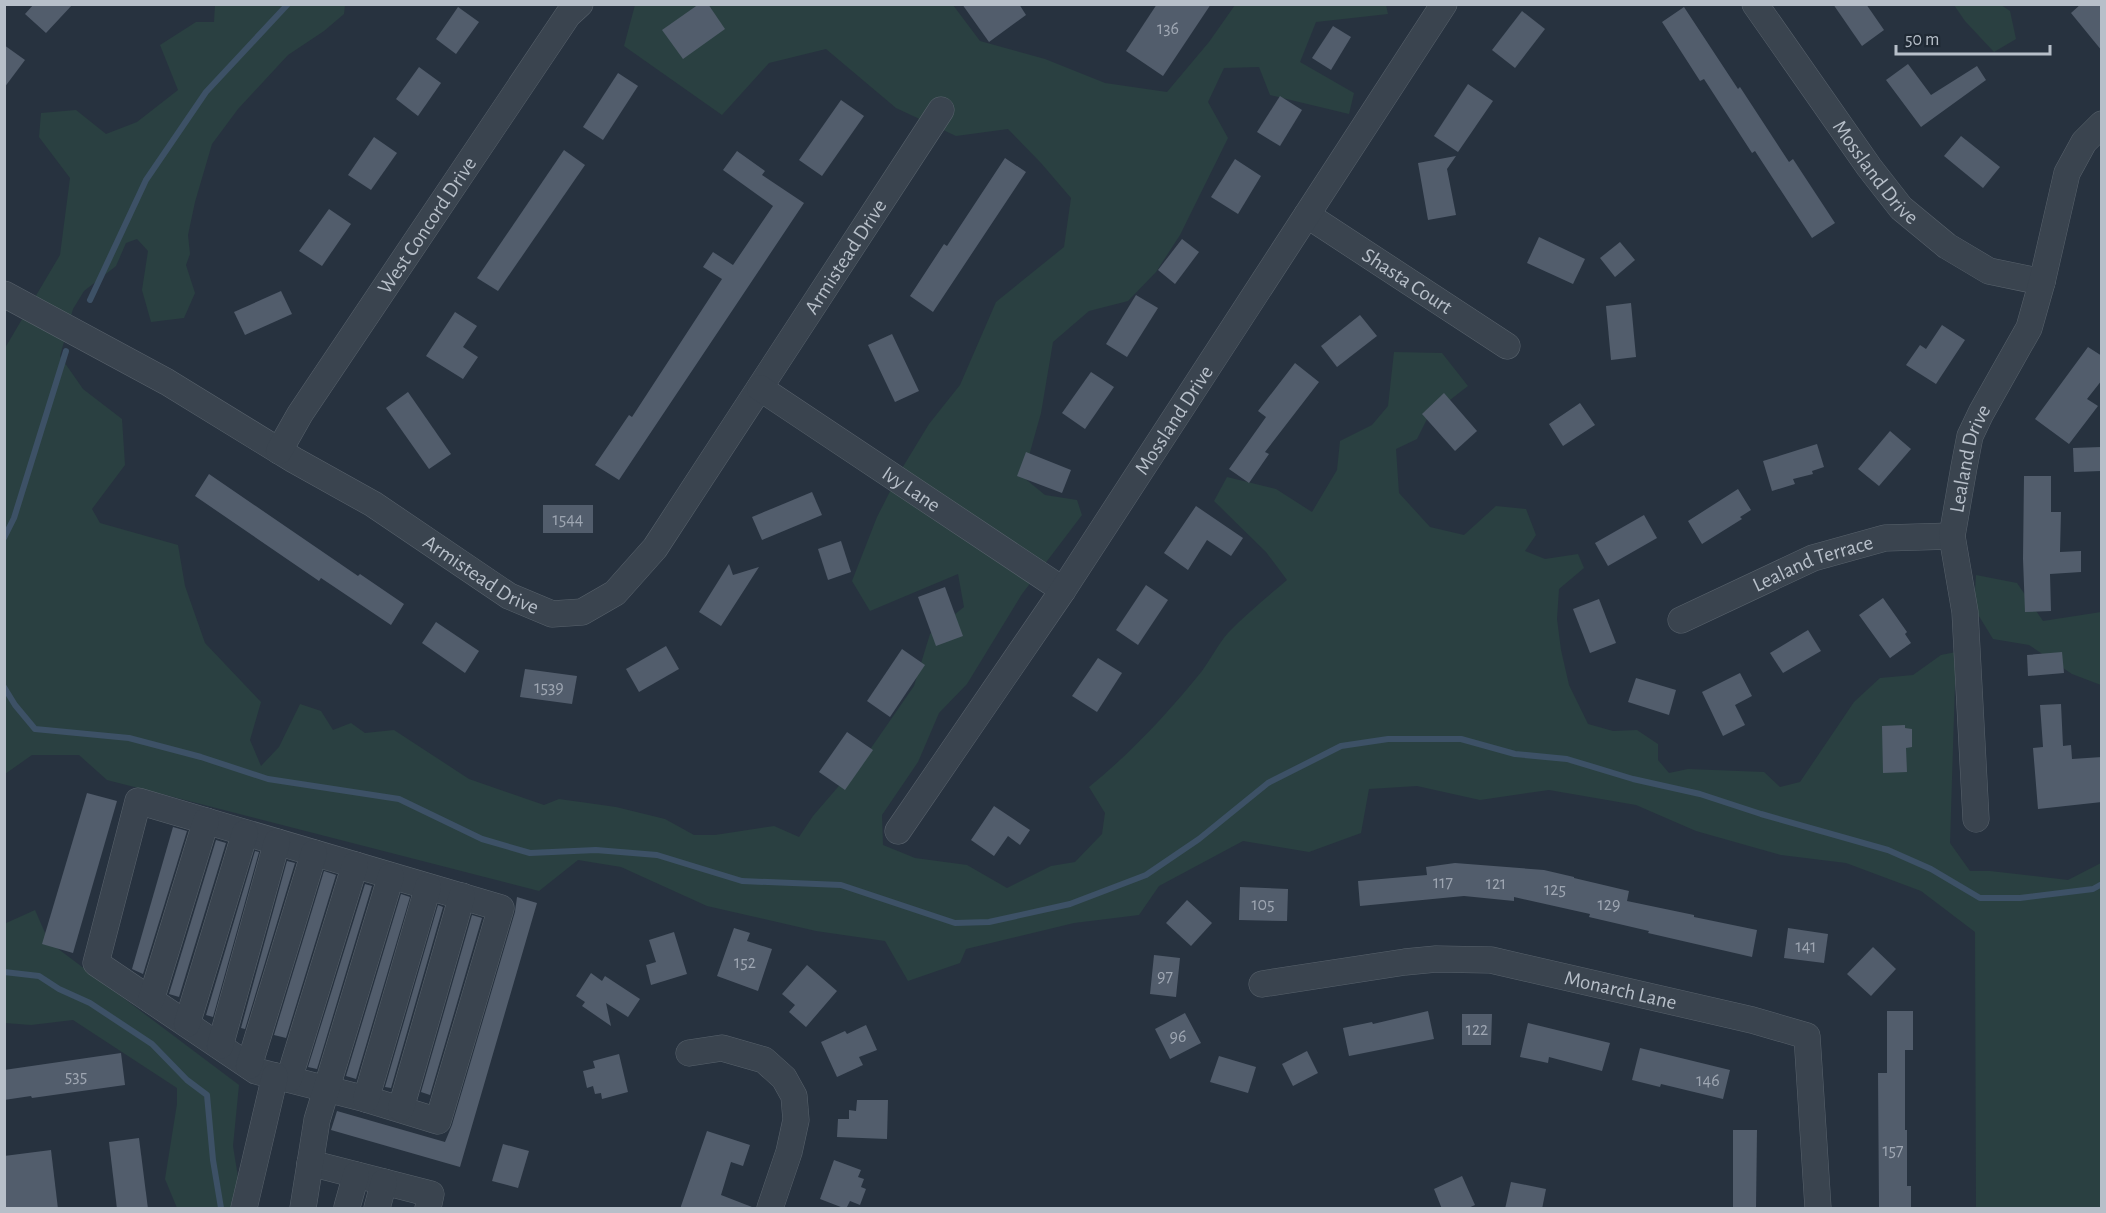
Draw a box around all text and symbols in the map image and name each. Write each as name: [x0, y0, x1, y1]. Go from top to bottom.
scale bar: [1896, 18, 2050, 56]
house number: 136: [1157, 20, 1179, 38]
text: 50 m: [1905, 31, 1939, 49]
street label: Mossland Drive: [1829, 116, 1922, 229]
street label: West Concord Drive: [374, 153, 481, 298]
street label: Armistead Drive: [801, 196, 891, 318]
street label: Shasta Court: [1358, 244, 1456, 318]
street label: Mossland Drive: [1131, 362, 1217, 479]
street label: Lealand Drive: [1946, 401, 1995, 514]
street label: Ivy Lane: [878, 463, 944, 516]
house number: 1544: [552, 511, 584, 529]
street label: Armistead Drive: [419, 531, 542, 618]
street label: Lealand Terrace: [1750, 532, 1875, 596]
house number: 1539: [534, 679, 564, 697]
house number: 117: [1433, 874, 1453, 892]
house number: 121: [1486, 875, 1506, 893]
house number: 125: [1544, 881, 1566, 899]
house number: 105: [1251, 896, 1275, 914]
house number: 129: [1598, 896, 1620, 914]
house number: 141: [1795, 938, 1817, 956]
house number: 152: [734, 954, 756, 972]
street label: Monarch Lane: [1562, 967, 1679, 1013]
house number: 97: [1157, 968, 1173, 986]
house number: 122: [1466, 1021, 1488, 1039]
house number: 96: [1170, 1028, 1186, 1046]
house number: 535: [65, 1068, 87, 1086]
house number: 146: [1696, 1072, 1720, 1090]
house number: 157: [1882, 1142, 1904, 1160]

